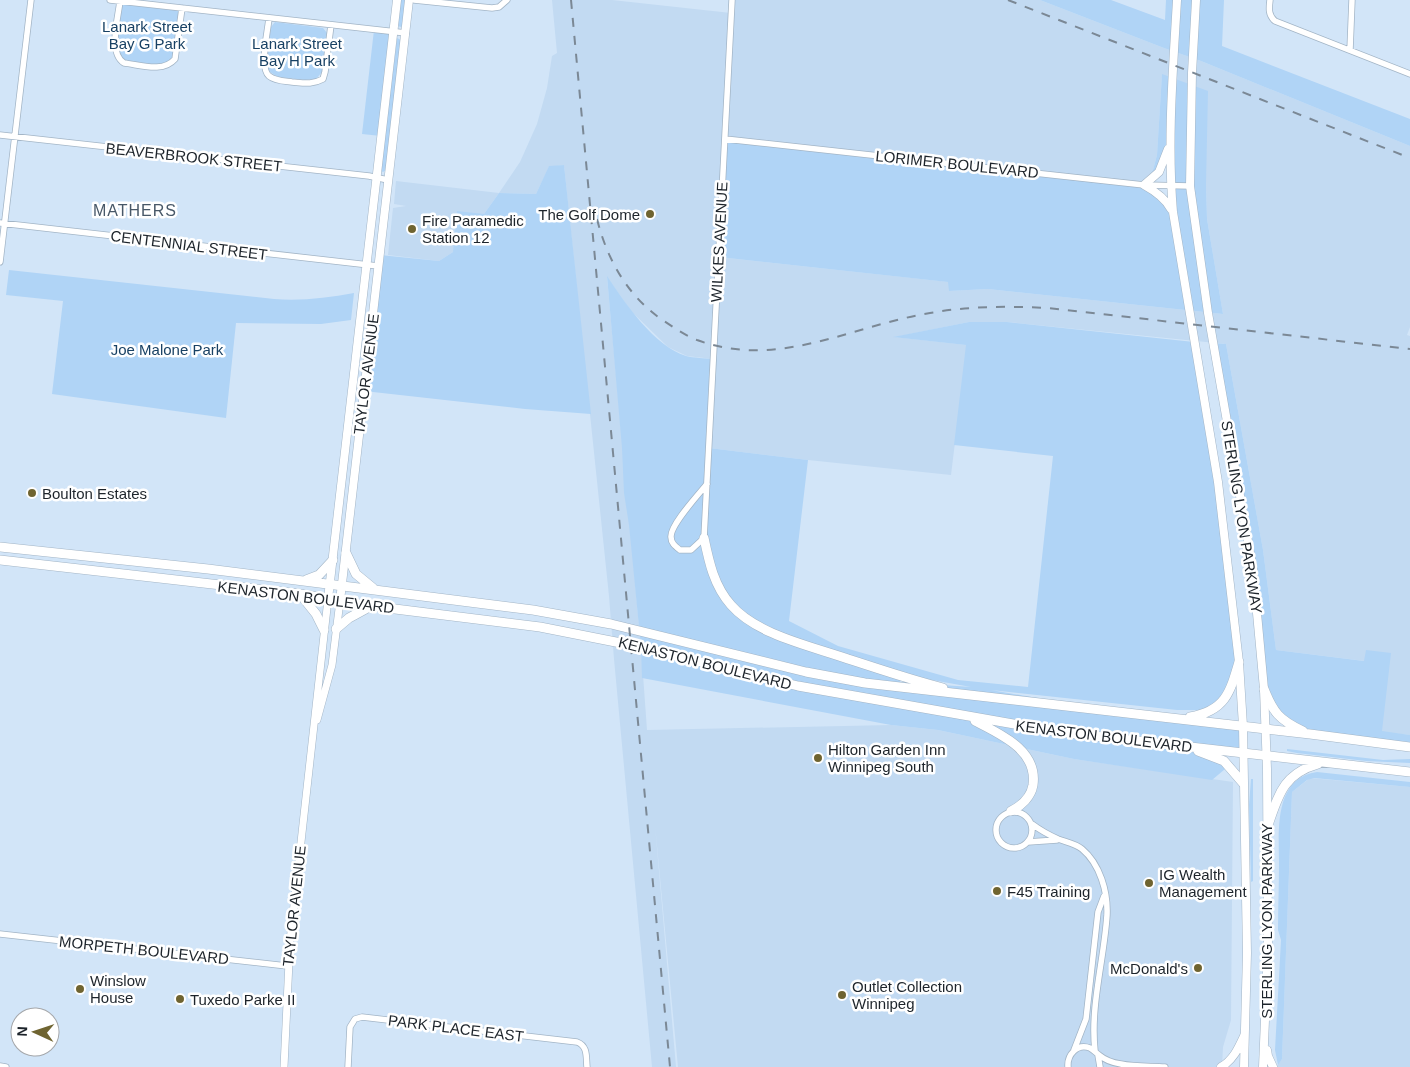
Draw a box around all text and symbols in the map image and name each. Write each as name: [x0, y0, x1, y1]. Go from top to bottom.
park label: Lanark Street Bay G Park: [102, 18, 193, 52]
park label: Lanark Street Bay H Park: [252, 35, 343, 69]
street label: BEAVERBROOK STREET: [105, 139, 283, 175]
street label: LORIMER BOULEVARD: [875, 147, 1040, 181]
street label: WILKES AVENUE: [707, 181, 731, 303]
district label: MATHERS: [93, 202, 177, 219]
place label: The Golf Dome: [538, 206, 640, 223]
marker: The Golf Dome: [644, 208, 656, 220]
place label: Fire Paramedic Station 12: [422, 212, 524, 246]
marker: Fire Paramedic Station 12: [406, 223, 418, 235]
street label: CENTENNIAL STREET: [110, 227, 268, 263]
street label: TAYLOR AVENUE: [350, 313, 382, 435]
park label: Joe Malone Park: [111, 341, 224, 358]
street label: STERLING LYON PARKWAY: [1218, 419, 1266, 615]
place label: Boulton Estates: [42, 485, 147, 502]
marker: Boulton Estates: [26, 487, 38, 499]
street label: KENASTON BOULEVARD: [217, 578, 395, 616]
street label: KENASTON BOULEVARD: [617, 633, 793, 693]
street label: KENASTON BOULEVARD: [1015, 717, 1193, 755]
place label: Hilton Garden Inn Winnipeg South: [828, 741, 946, 775]
marker: Hilton Garden Inn Winnipeg South: [812, 752, 824, 764]
street label: STERLING LYON PARKWAY: [1258, 823, 1275, 1019]
street label: TAYLOR AVENUE: [279, 845, 309, 967]
place label: IG Wealth Management: [1159, 866, 1247, 900]
marker: IG Wealth Management: [1143, 877, 1155, 889]
place label: F45 Training: [1007, 883, 1090, 900]
marker: F45 Training: [991, 885, 1003, 897]
street label: MORPETH BOULEVARD: [58, 933, 230, 967]
place label: McDonald's: [1110, 960, 1188, 977]
marker: McDonald's: [1192, 962, 1204, 974]
place label: Winslow House: [90, 972, 146, 1006]
place label: Outlet Collection Winnipeg: [852, 978, 962, 1012]
marker: Winslow House: [74, 983, 86, 995]
marker: Outlet Collection Winnipeg: [836, 989, 848, 1001]
place label: Tuxedo Parke II: [190, 991, 295, 1008]
marker: Tuxedo Parke II: [174, 993, 186, 1005]
north arrow: [10, 1007, 60, 1057]
street label: PARK PLACE EAST: [387, 1011, 525, 1045]
text: N: [14, 1026, 30, 1037]

